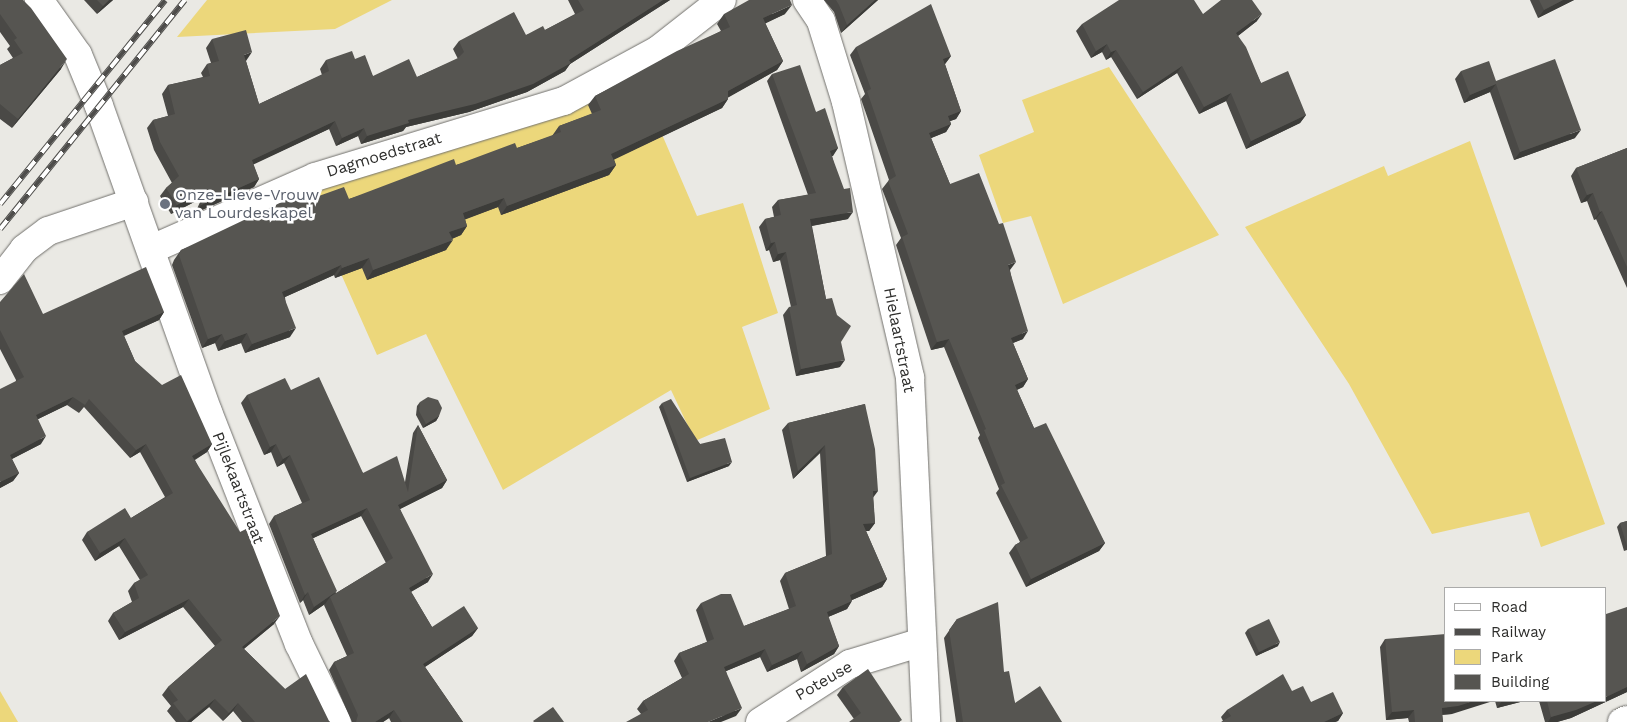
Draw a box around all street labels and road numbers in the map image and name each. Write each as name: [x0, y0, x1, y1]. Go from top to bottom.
street label: Dagmoedstraat: [324, 128, 444, 182]
street label: Hielaartstraat: [879, 286, 919, 394]
street label: Pijlekaartstraat: [208, 429, 268, 547]
street label: Poteuse: [792, 657, 856, 705]

